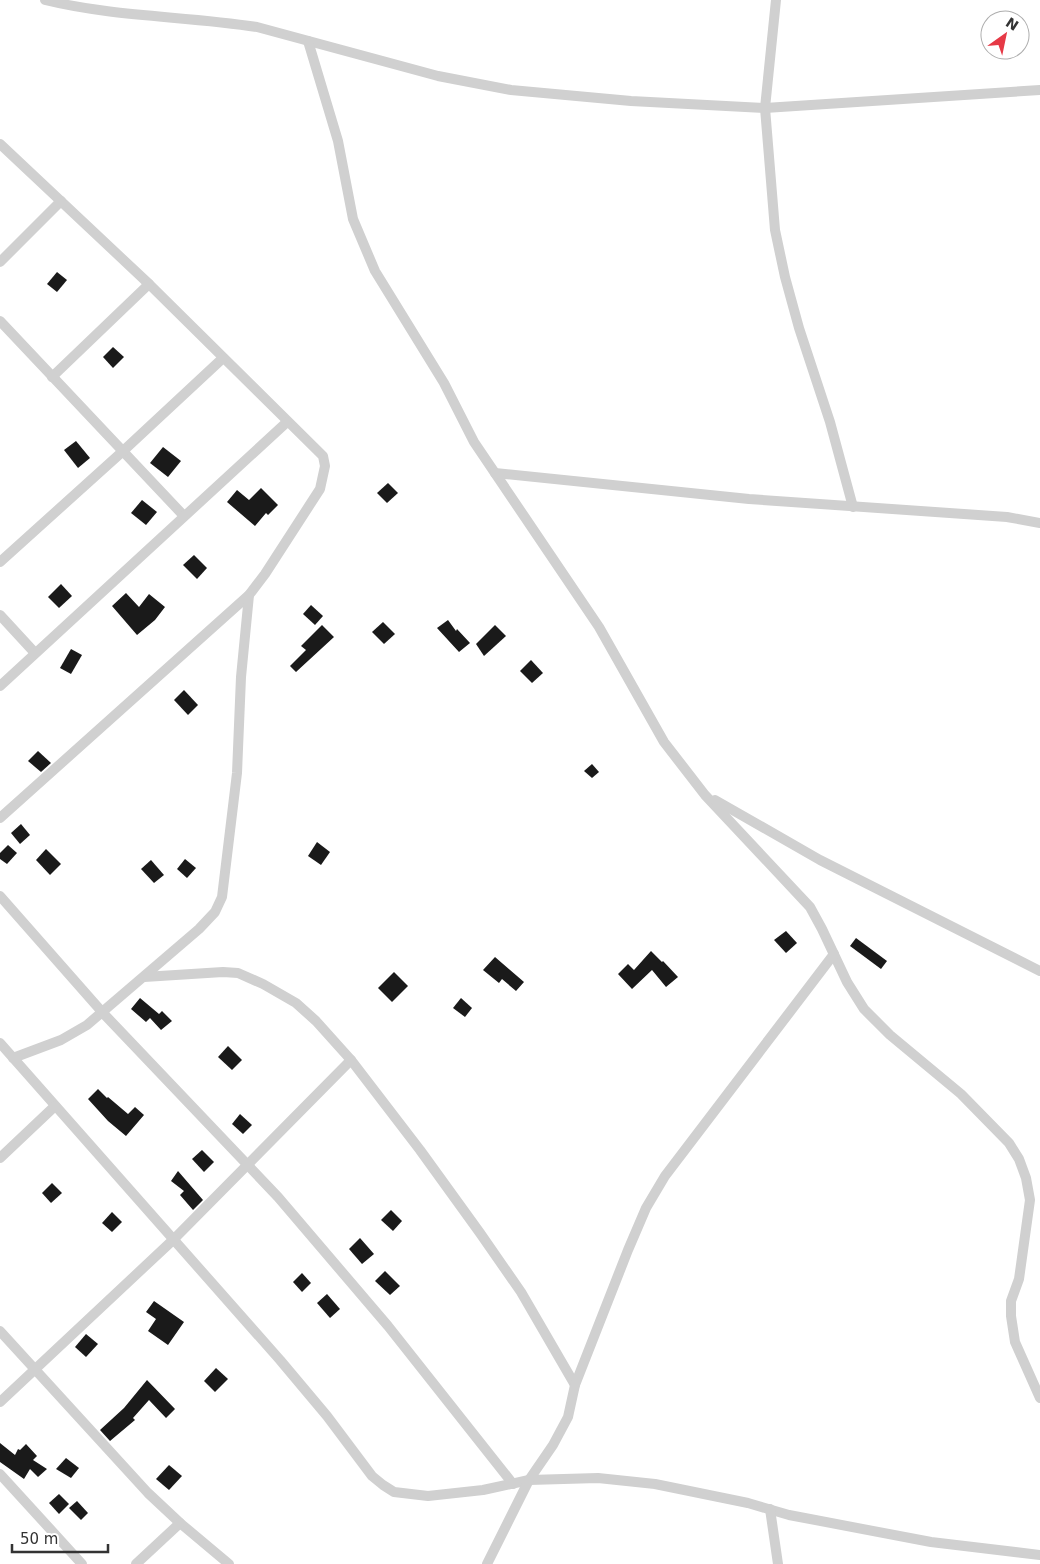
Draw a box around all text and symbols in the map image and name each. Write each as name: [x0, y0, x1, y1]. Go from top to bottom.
north arrow: [980, 10, 1030, 60]
text: N: [1003, 14, 1021, 34]
scale bar: [12, 1522, 109, 1554]
text: 50 m: [20, 1530, 58, 1548]

